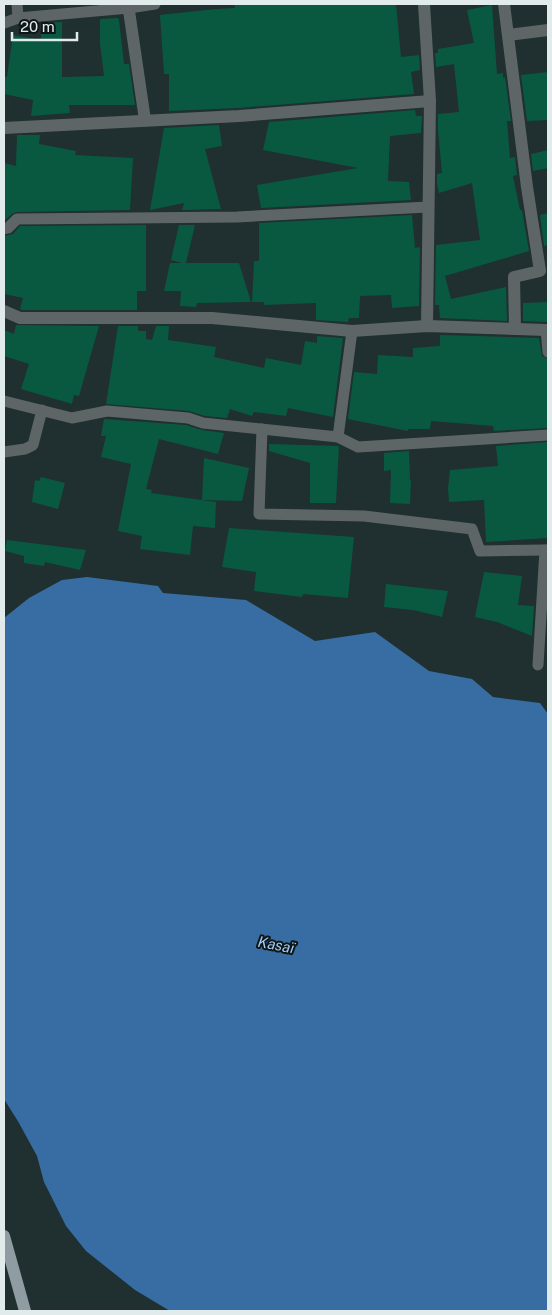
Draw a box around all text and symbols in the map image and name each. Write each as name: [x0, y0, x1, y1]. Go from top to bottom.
scale bar: [12, 10, 78, 42]
text: 20 m: [20, 18, 55, 35]
water label: Kasaï: [256, 933, 297, 957]

